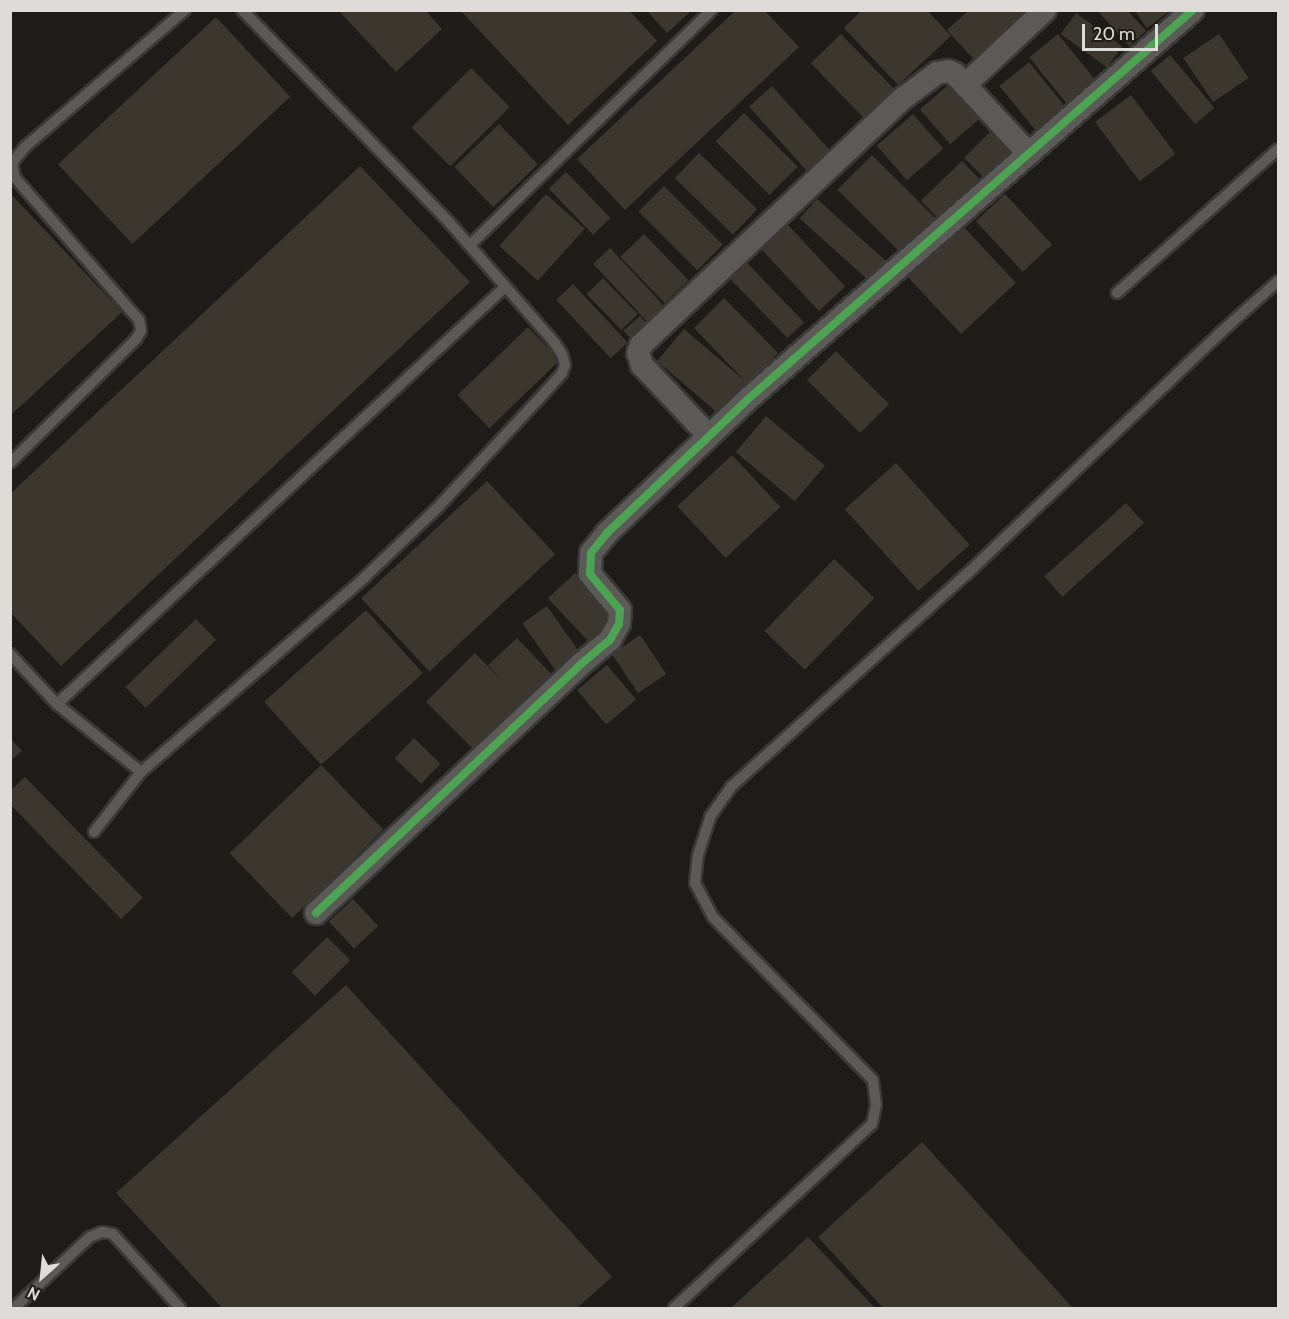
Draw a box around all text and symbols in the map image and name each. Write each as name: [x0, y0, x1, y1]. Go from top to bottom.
scale bar: [1085, 12, 1162, 50]
text: 20 m: [1093, 23, 1135, 45]
north arrow: [12, 1247, 72, 1307]
text: N: [24, 1282, 43, 1305]

